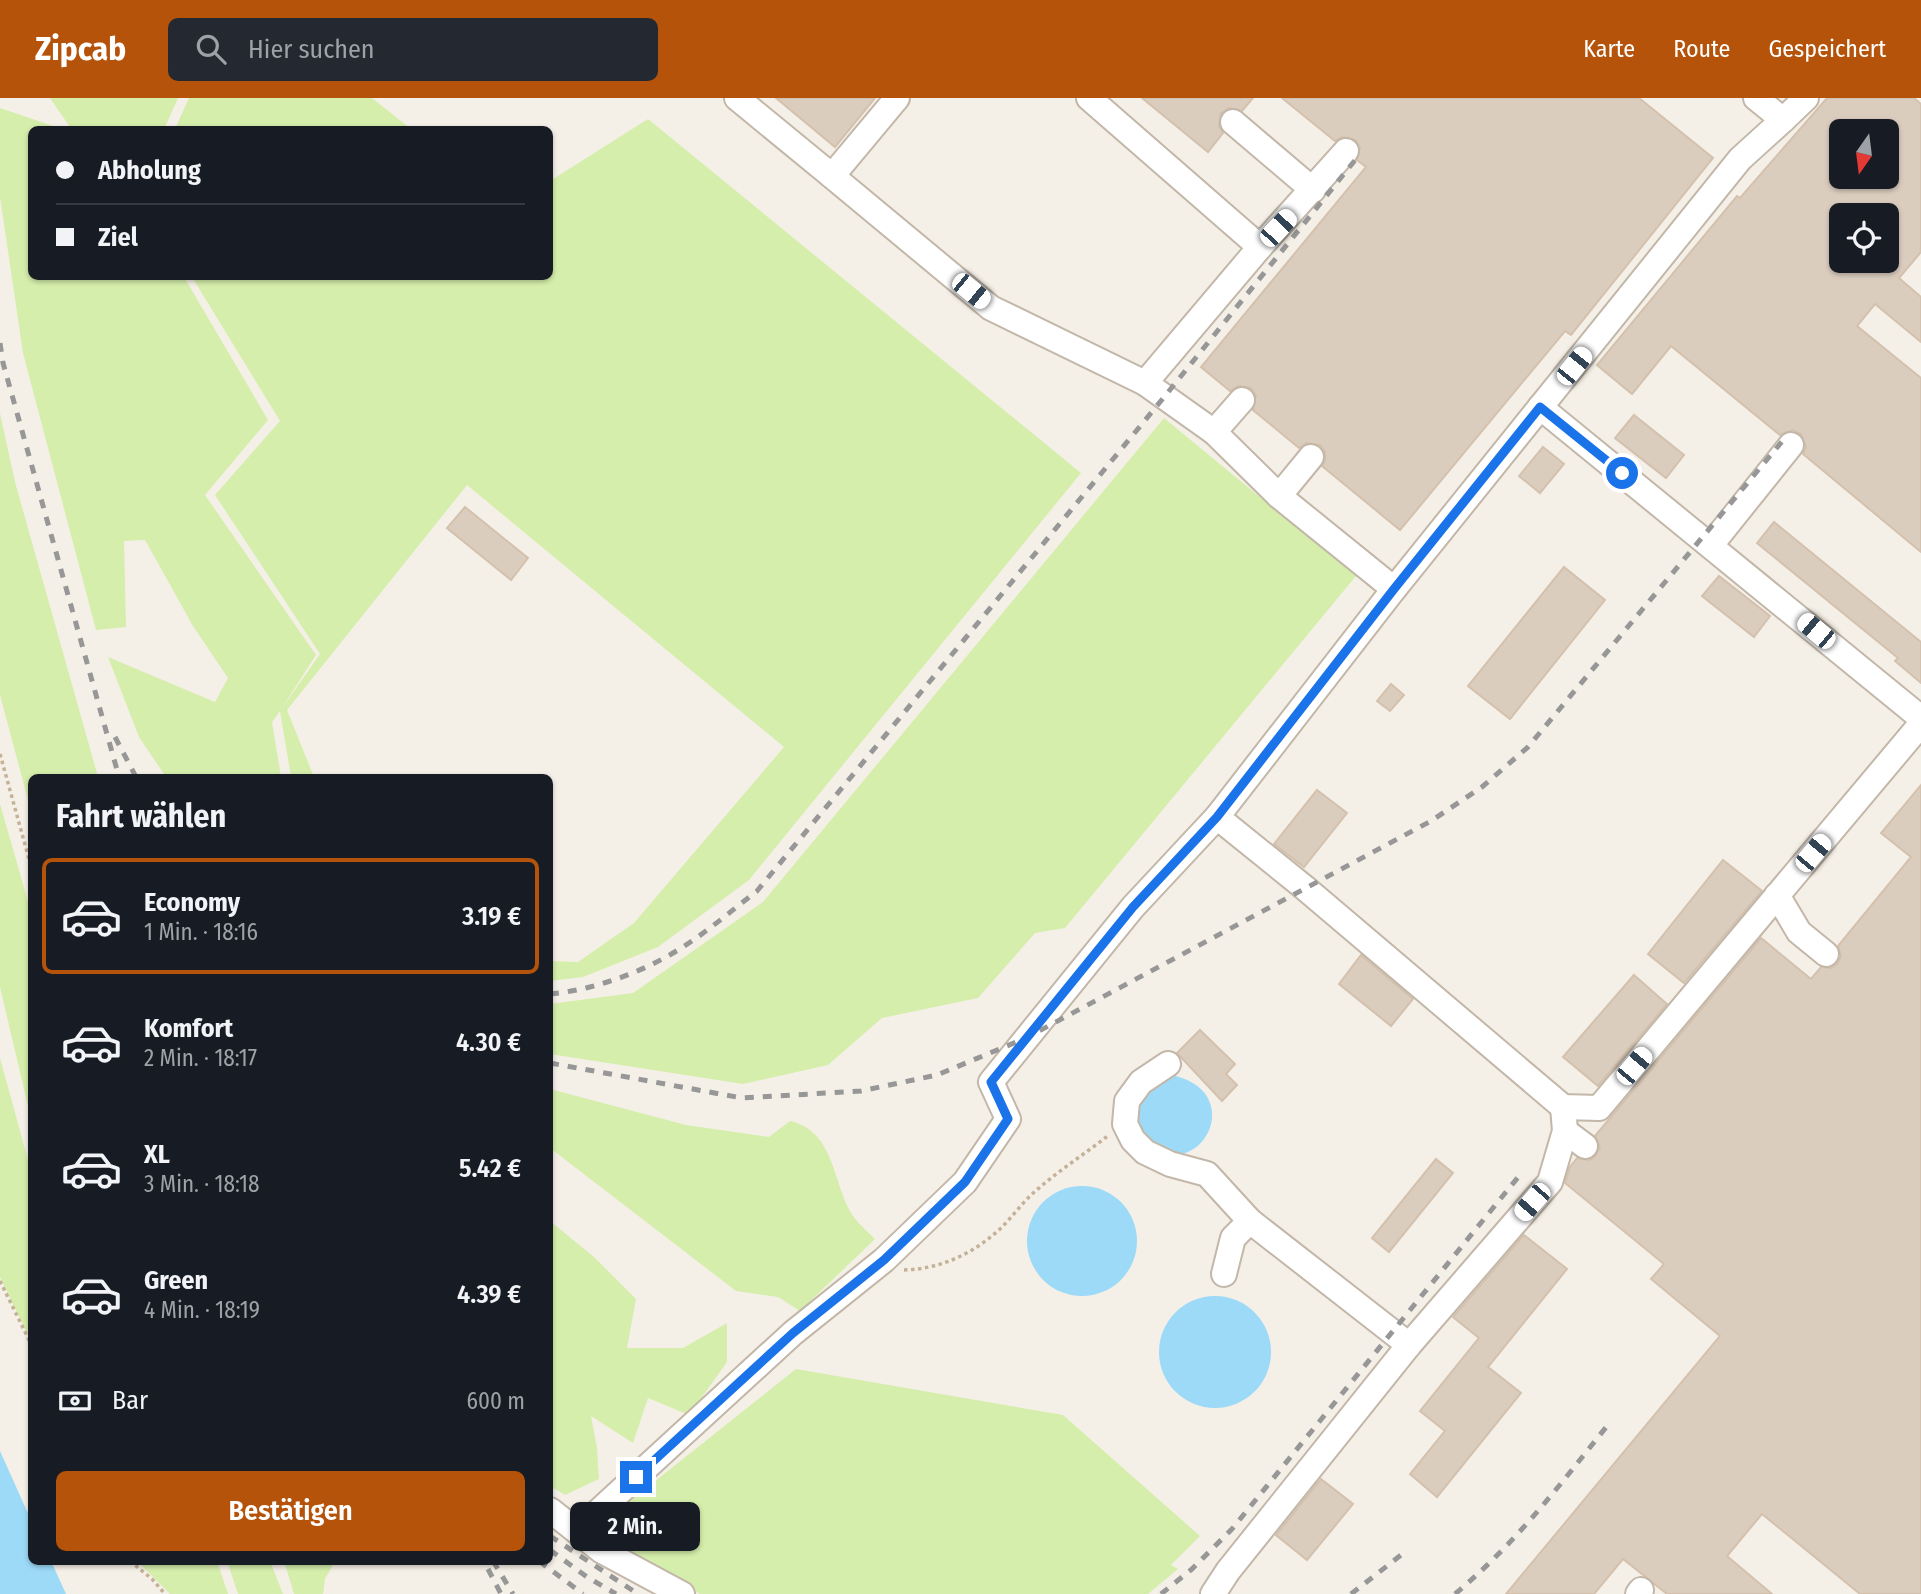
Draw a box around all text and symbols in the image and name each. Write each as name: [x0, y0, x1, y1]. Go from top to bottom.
search box: [168, 18, 658, 81]
text: Zipcab: [35, 29, 126, 69]
icon: search: [192, 30, 230, 68]
text: Hier suchen: [248, 34, 375, 65]
text: Karte: [1583, 35, 1635, 63]
text: Route: [1673, 35, 1730, 63]
text: Gespeichert: [1768, 35, 1886, 63]
north arrow: [1829, 119, 1899, 189]
map controls: [1829, 119, 1899, 273]
text: Abholung: [98, 155, 201, 186]
button: locate: [1829, 203, 1899, 273]
car: [1256, 205, 1301, 251]
text: Ziel: [98, 222, 138, 253]
car: [949, 270, 994, 312]
car: [1553, 343, 1596, 389]
route start: [1606, 457, 1638, 489]
car: [1794, 609, 1839, 653]
text: Fahrt wählen: [56, 797, 226, 835]
car: [1792, 830, 1835, 876]
icon: car: [60, 885, 123, 948]
text: Economy: [144, 887, 240, 918]
text: 3.19 €: [462, 901, 521, 932]
text: 1 Min. · 18:16: [144, 918, 258, 946]
icon: car: [60, 1011, 123, 1074]
text: Komfort: [144, 1013, 233, 1044]
text: 4.30 €: [456, 1027, 521, 1058]
car: [1613, 1043, 1656, 1089]
text: 2 Min. · 18:17: [144, 1044, 257, 1072]
icon: car: [60, 1137, 123, 1200]
text: XL: [144, 1139, 170, 1170]
text: 5.42 €: [459, 1153, 521, 1184]
text: 3 Min. · 18:18: [144, 1170, 259, 1198]
car: [1511, 1179, 1554, 1225]
icon: car: [60, 1263, 123, 1326]
text: Green: [144, 1265, 208, 1296]
text: 4.39 €: [457, 1279, 521, 1310]
text: 4 Min. · 18:19: [144, 1296, 260, 1324]
icon: cash: [56, 1382, 94, 1420]
text: Bar: [112, 1385, 148, 1416]
text: 600 m: [467, 1387, 525, 1415]
route end: [620, 1461, 652, 1493]
button: Bestätigen: [56, 1471, 525, 1551]
callout: 2 Min.: [571, 1502, 701, 1550]
text: 2 Min.: [607, 1512, 663, 1540]

